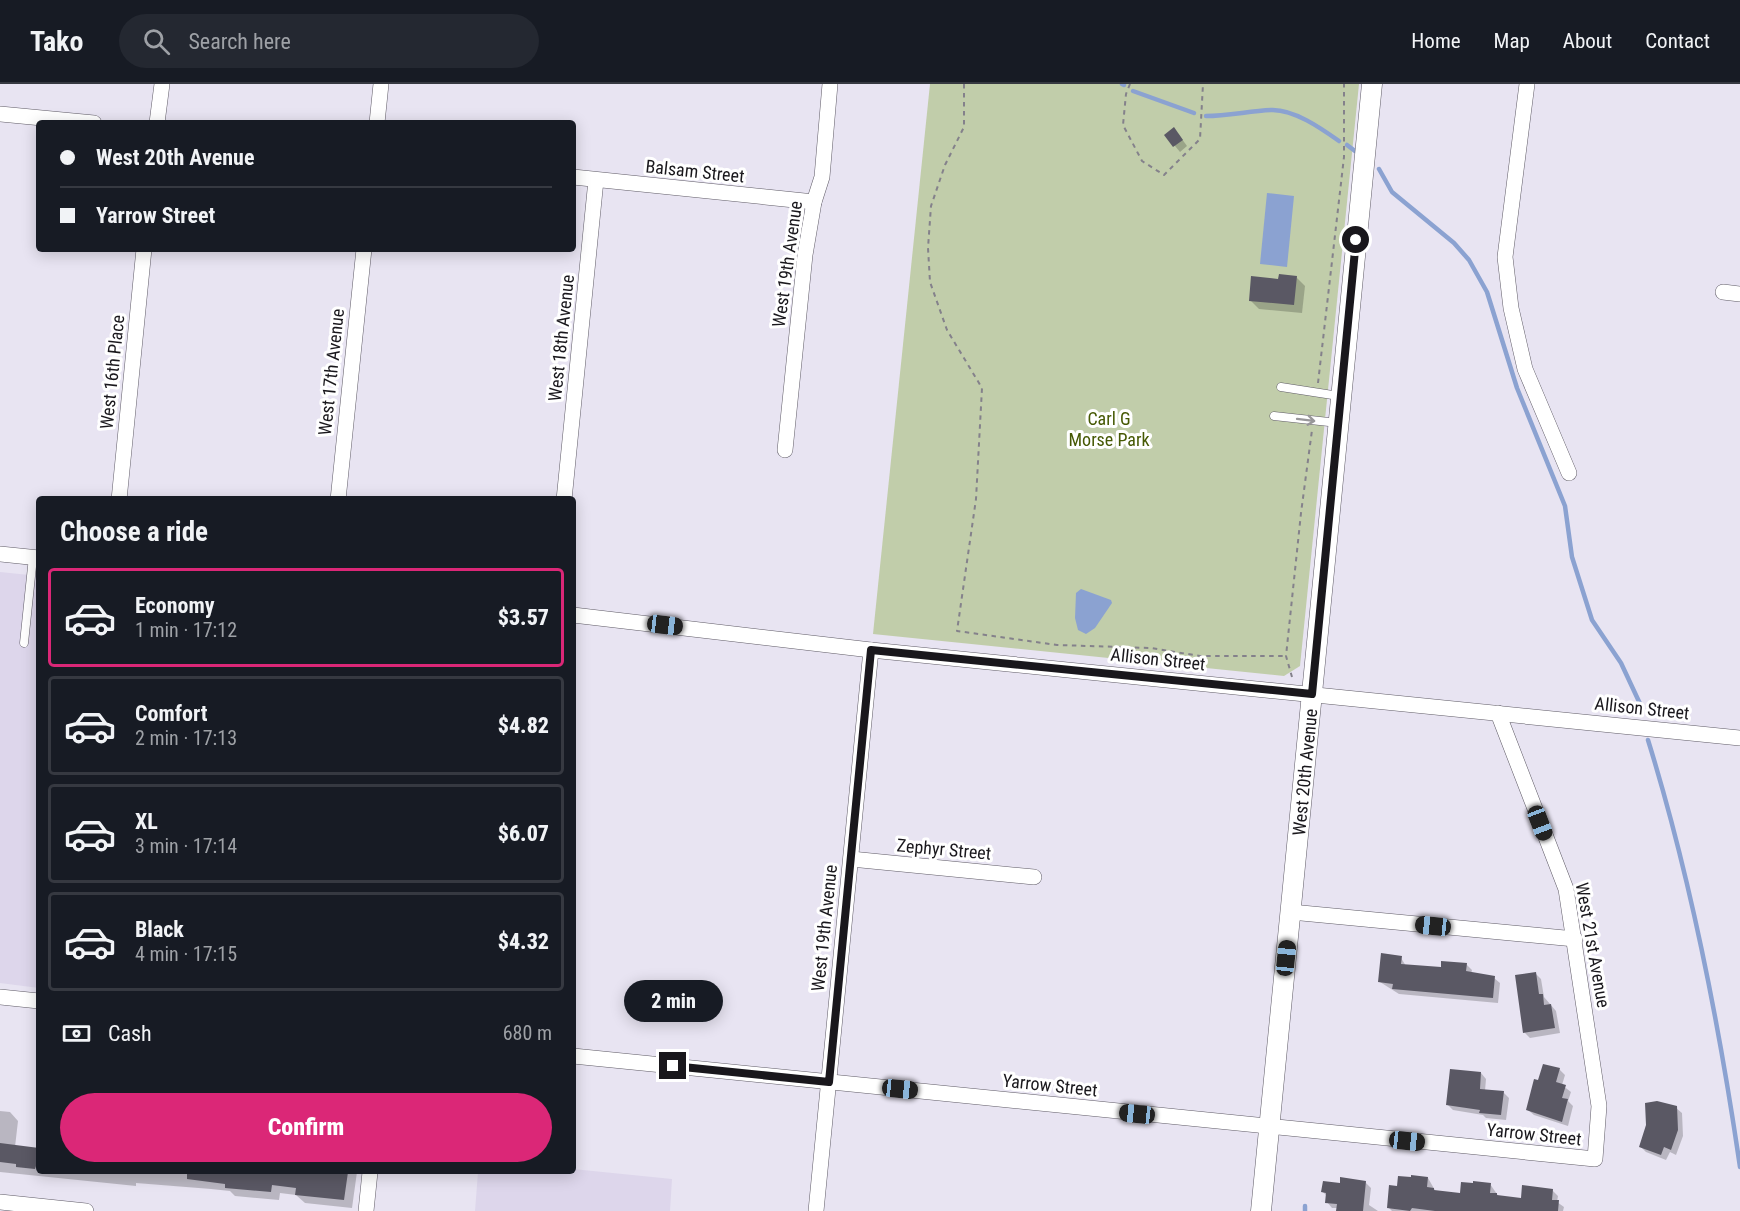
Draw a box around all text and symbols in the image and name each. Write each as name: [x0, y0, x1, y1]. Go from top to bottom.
search box: [119, 14, 539, 68]
text: Tako: [30, 25, 83, 58]
icon: search: [140, 25, 173, 58]
text: Search here: [188, 29, 291, 54]
text: Home: [1411, 29, 1461, 53]
text: Map: [1494, 29, 1530, 53]
text: About: [1563, 29, 1612, 53]
text: Contact: [1645, 29, 1710, 53]
text: West 20th Avenue: [96, 145, 254, 170]
street label: Balsam Street: [645, 155, 745, 187]
street label: West 19th Avenue: [768, 200, 806, 328]
text: Yarrow Street: [96, 203, 215, 228]
route start: [1342, 226, 1369, 253]
street label: West 18th Avenue: [544, 274, 578, 402]
street label: West 17th Avenue: [314, 308, 348, 436]
street label: West 16th Place: [96, 314, 128, 430]
park label: Carl G Morse Park: [1069, 408, 1150, 450]
one-way arrow: [1296, 414, 1315, 425]
text: Choose a ride: [60, 516, 208, 548]
icon: car: [63, 591, 117, 645]
text: Economy: [135, 593, 215, 618]
text: $3.57: [498, 605, 549, 630]
car: [646, 614, 684, 636]
text: 1 min · 17:12: [135, 618, 237, 642]
street label: Allison Street: [1110, 644, 1206, 674]
street label: Allison Street: [1594, 693, 1690, 723]
icon: car: [63, 699, 117, 753]
text: Comfort: [135, 701, 208, 726]
street label: West 20th Avenue: [1288, 708, 1321, 837]
text: $4.82: [498, 713, 549, 738]
text: 2 min · 17:13: [135, 726, 237, 750]
car: [1525, 803, 1555, 843]
icon: car: [63, 807, 117, 861]
text: XL: [135, 809, 158, 834]
text: $6.07: [498, 821, 549, 846]
text: 3 min · 17:14: [135, 834, 237, 858]
street label: Zephyr Street: [896, 834, 992, 864]
street label: West 19th Avenue: [807, 864, 841, 992]
street label: West 21st Avenue: [1572, 881, 1614, 1009]
icon: car: [63, 915, 117, 969]
car: [1414, 915, 1452, 937]
text: Black: [135, 917, 184, 942]
text: $4.32: [498, 929, 549, 954]
car: [1275, 939, 1297, 977]
text: 4 min · 17:15: [135, 942, 237, 966]
callout: 2 min: [624, 979, 722, 1021]
text: 2 min: [651, 989, 696, 1013]
icon: cash: [60, 1017, 93, 1050]
text: Cash: [108, 1021, 152, 1046]
text: 680 m: [503, 1021, 552, 1045]
route end: [659, 1052, 686, 1079]
street label: Yarrow Street: [1002, 1070, 1098, 1100]
car: [881, 1078, 919, 1100]
button: Confirm: [60, 1093, 552, 1162]
car: [1118, 1103, 1156, 1125]
street label: Yarrow Street: [1486, 1119, 1582, 1149]
car: [1388, 1130, 1426, 1152]

